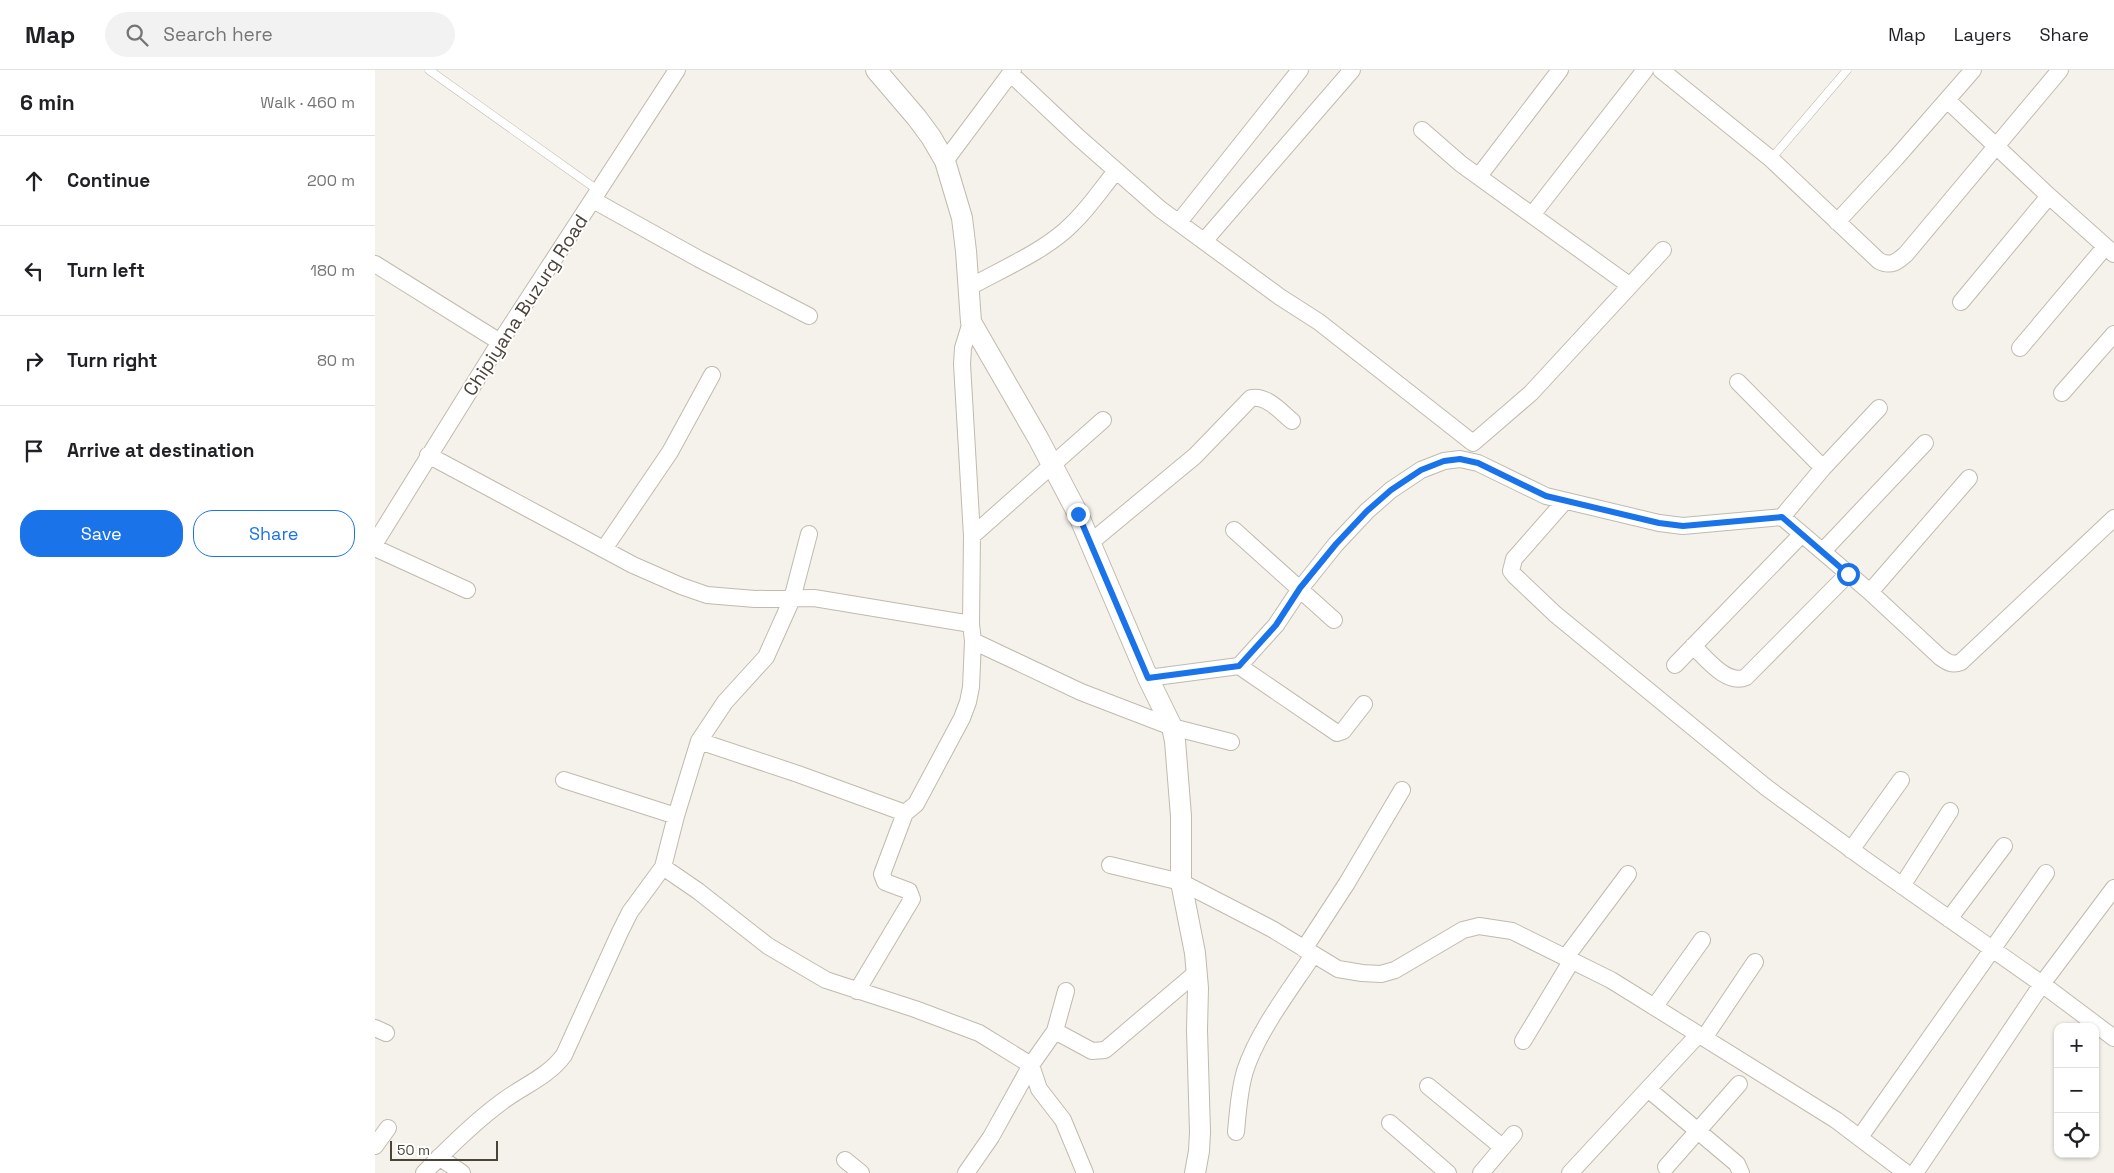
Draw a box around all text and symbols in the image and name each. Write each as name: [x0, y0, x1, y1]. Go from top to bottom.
search box: [105, 12, 455, 57]
text: Map: [25, 19, 75, 50]
icon: search: [123, 21, 151, 49]
text: Search here: [163, 22, 273, 47]
text: Map: [1888, 23, 1926, 46]
text: Layers: [1954, 23, 2011, 46]
text: Share: [2039, 23, 2089, 46]
text: 6 min: [20, 89, 75, 116]
text: Walk · 460 m: [260, 92, 355, 113]
icon: ahead: [20, 167, 48, 195]
text: Continue: [67, 168, 150, 193]
text: 200 m: [307, 170, 355, 191]
street label: Chipiyana Buzurg Road: [457, 210, 594, 401]
icon: left: [20, 257, 48, 285]
text: Turn left: [67, 258, 145, 283]
text: 180 m: [310, 260, 355, 281]
icon: right: [20, 347, 48, 375]
text: Turn right: [67, 348, 157, 373]
text: 80 m: [317, 350, 355, 371]
icon: arrive: [20, 437, 48, 465]
text: Arrive at destination: [67, 438, 255, 463]
route end: [1067, 503, 1090, 526]
button: Save: [20, 510, 183, 557]
button: Share: [193, 510, 355, 557]
route start: [1837, 563, 1860, 586]
map controls: [2054, 1023, 2099, 1158]
button: +: [2054, 1023, 2099, 1068]
button: −: [2054, 1068, 2099, 1113]
button: locate: [2054, 1113, 2099, 1158]
scale bar: [390, 1138, 497, 1161]
text: 50 m: [397, 1141, 430, 1159]

